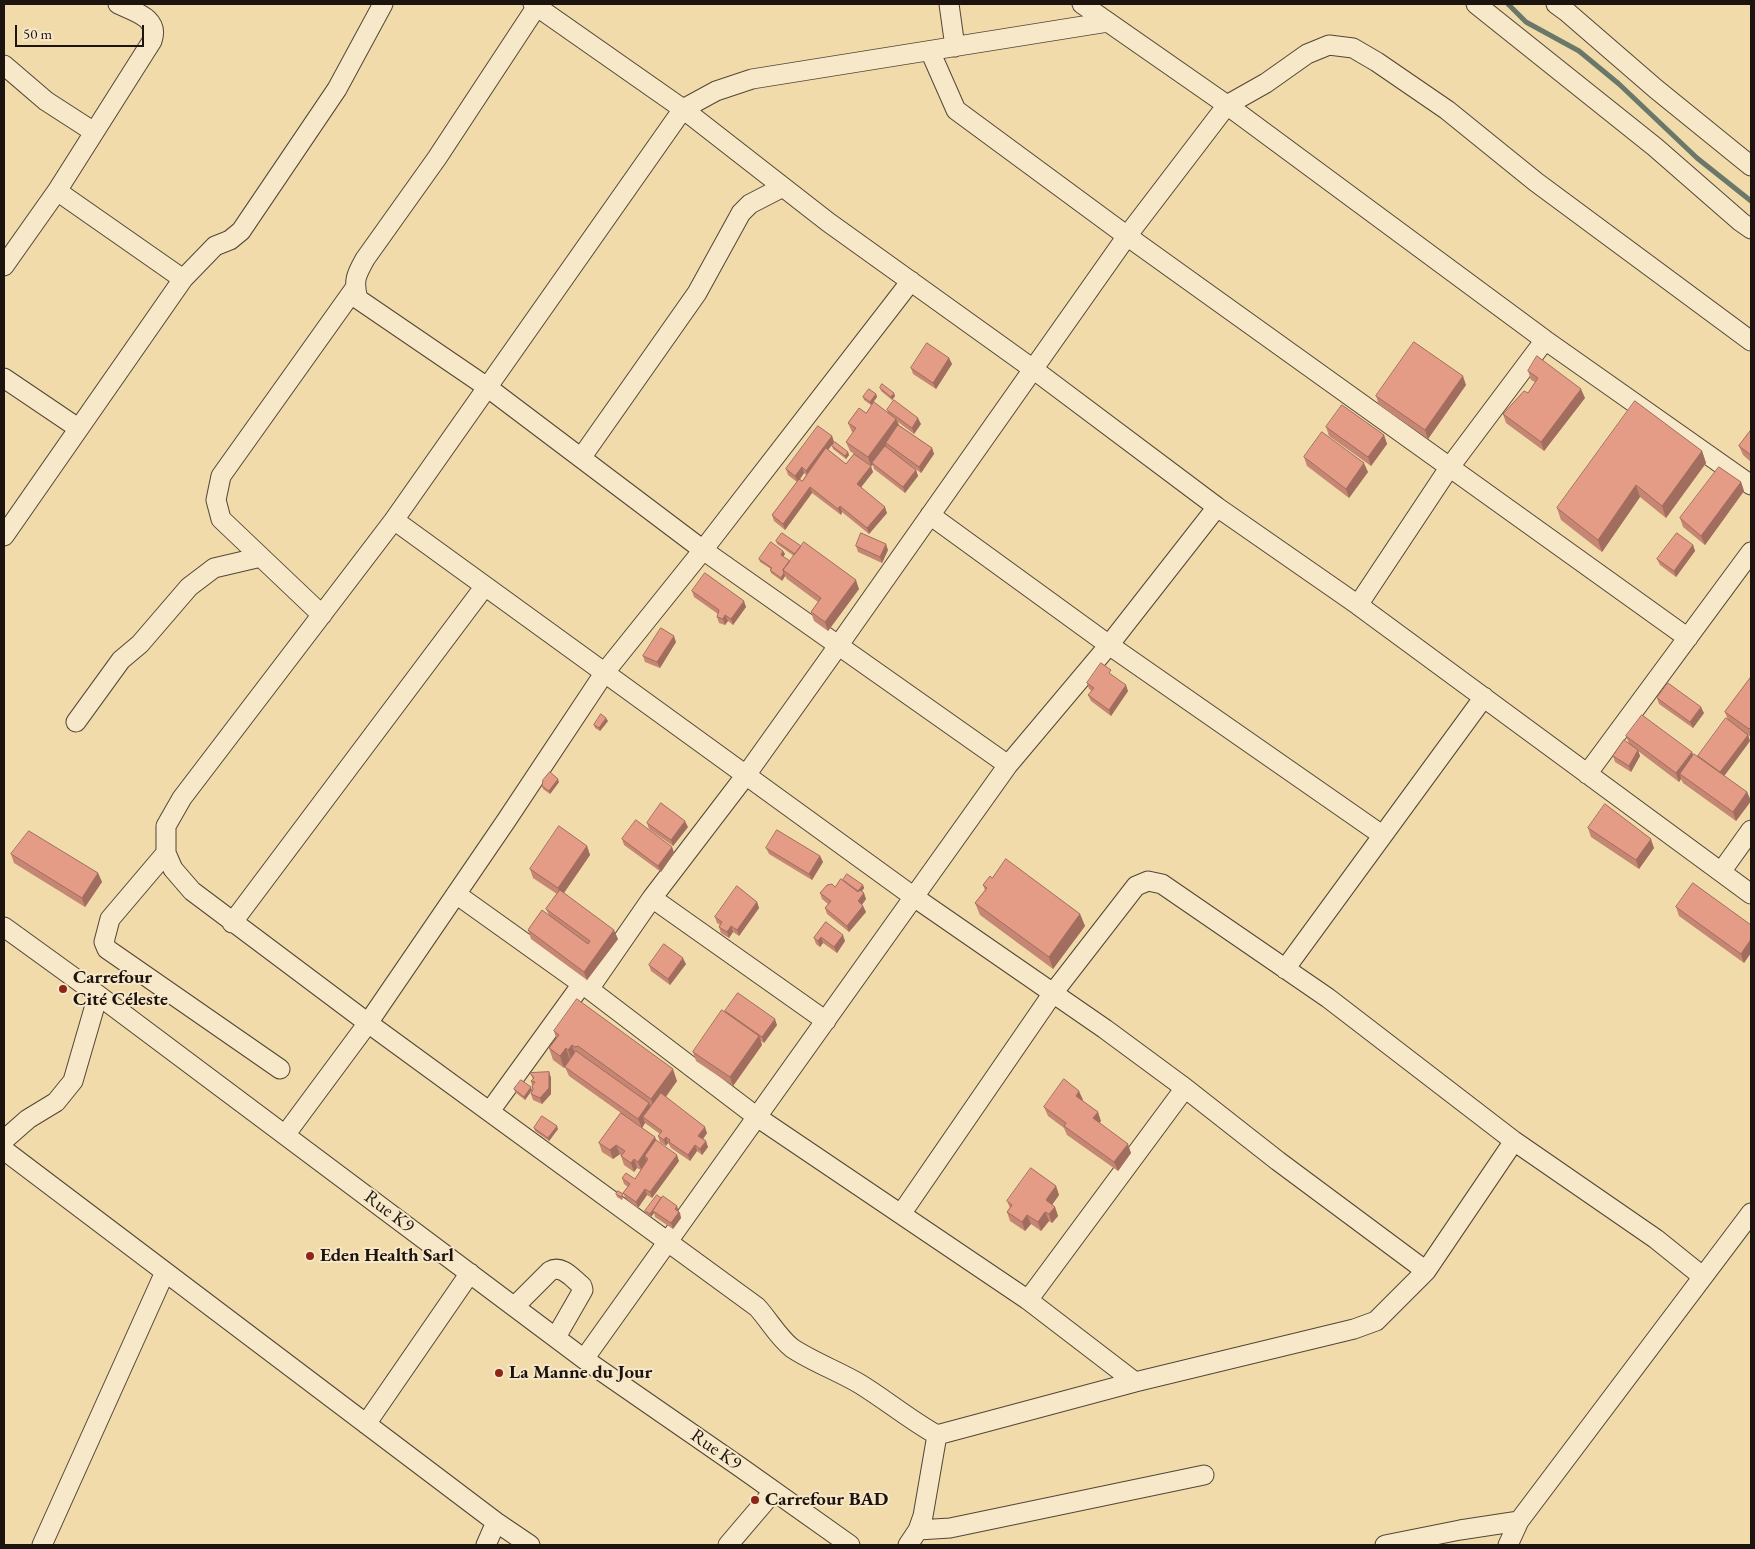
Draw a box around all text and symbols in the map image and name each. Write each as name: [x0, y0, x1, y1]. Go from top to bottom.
scale bar: [18, 15, 146, 47]
text: 50 m: [23, 24, 52, 43]
place label: Carrefour Cité Céleste: [73, 967, 168, 1011]
marker: Carrefour Cité Céleste: [57, 983, 69, 995]
street label: Rue K9: [359, 1186, 419, 1238]
place label: Eden Health Sarl: [320, 1245, 454, 1267]
marker: Eden Health Sarl: [304, 1250, 316, 1262]
place label: La Manne du Jour: [509, 1362, 652, 1384]
marker: La Manne du Jour: [493, 1367, 505, 1379]
street label: Rue K9: [686, 1424, 746, 1476]
place label: Carrefour BAD: [765, 1489, 888, 1511]
marker: Carrefour BAD: [749, 1494, 761, 1506]

